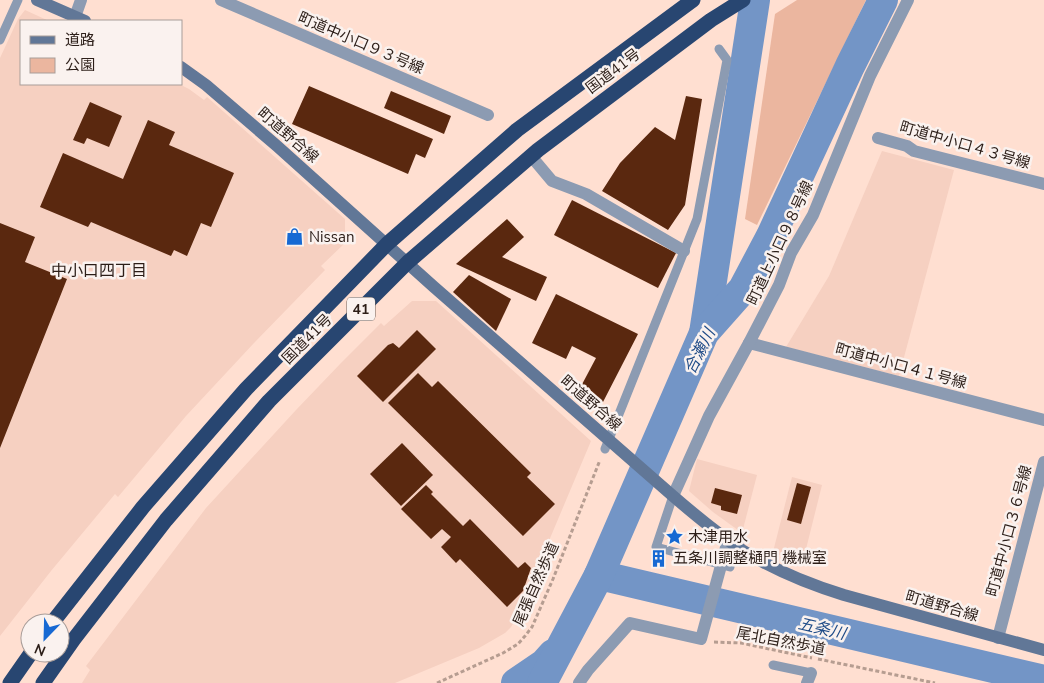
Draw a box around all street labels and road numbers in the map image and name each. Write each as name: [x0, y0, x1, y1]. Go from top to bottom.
street label: 町道中小口９３号線: [295, 7, 427, 79]
street label: 国道41号: [582, 44, 644, 98]
street label: 町道野合線: [253, 103, 323, 167]
street label: 町道中小口４３号線: [897, 117, 1033, 173]
street label: 町道上小口９８号線: [742, 178, 818, 308]
road number: 41: [347, 298, 375, 320]
street label: 国道41号: [278, 310, 336, 368]
street label: 町道中小口４１号線: [833, 339, 969, 393]
street label: 町道野合線: [556, 371, 626, 435]
street label: 町道中小口３６号線: [982, 463, 1036, 599]
street label: 尾張自然歩道: [509, 539, 563, 629]
street label: 町道野合線: [903, 586, 981, 626]
street label: 尾北自然歩道: [735, 623, 827, 659]

